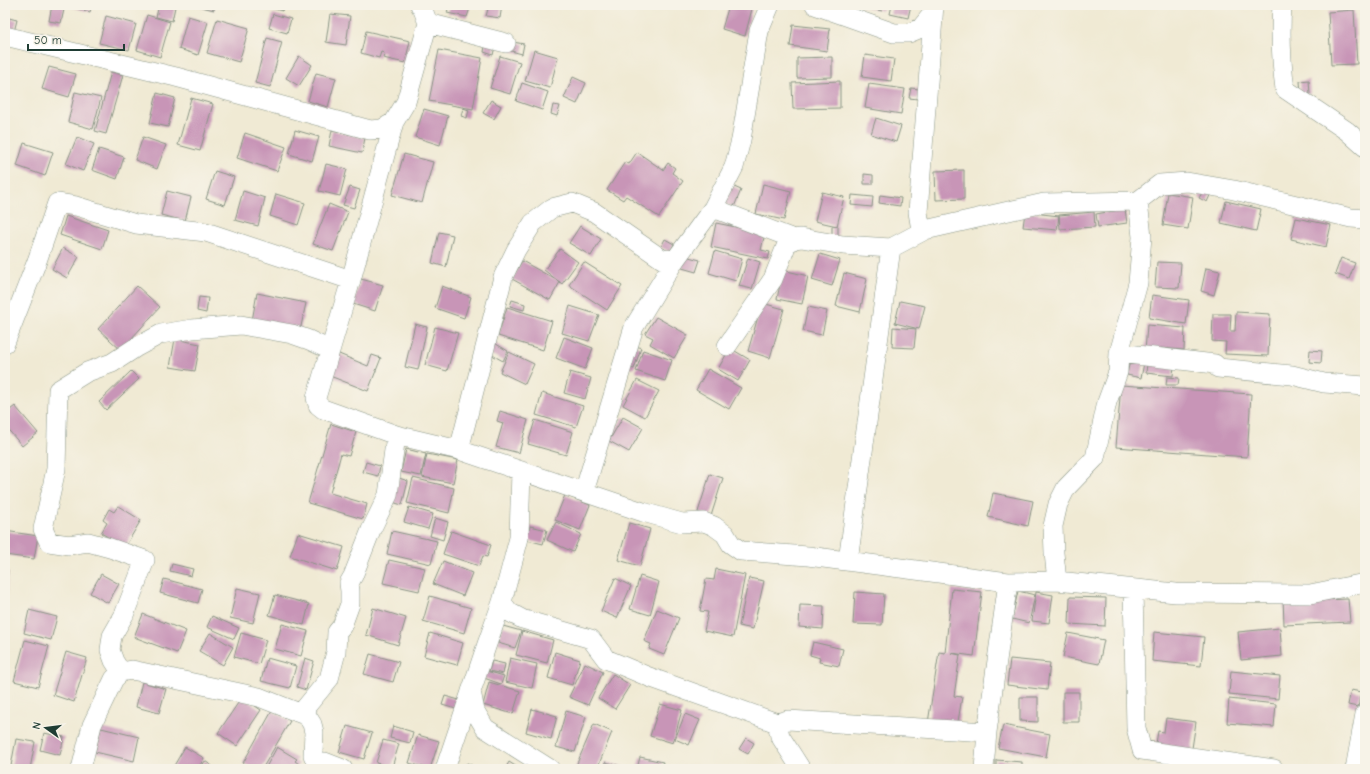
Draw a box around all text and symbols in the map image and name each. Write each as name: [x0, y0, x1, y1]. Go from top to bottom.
scale bar: [28, 26, 124, 52]
text: 50 m: [34, 33, 62, 47]
north arrow: [26, 708, 66, 748]
text: N: [30, 721, 44, 731]

